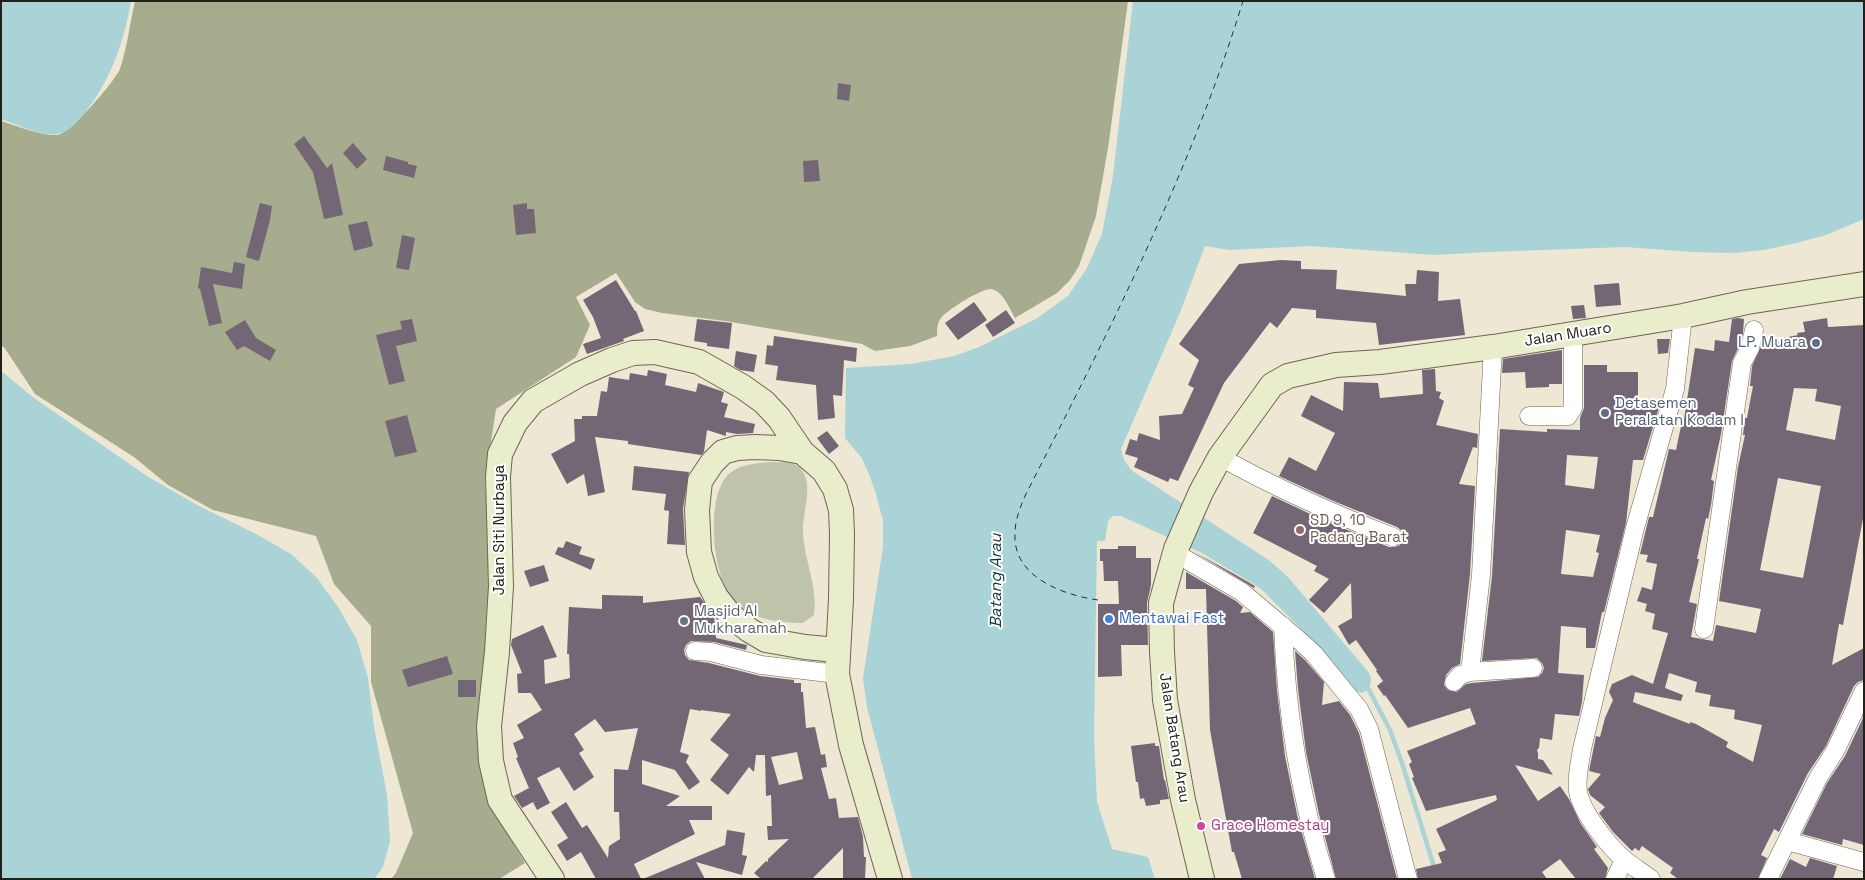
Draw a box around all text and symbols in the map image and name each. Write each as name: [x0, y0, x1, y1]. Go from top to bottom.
street label: Jalan Muaro: [1523, 319, 1613, 351]
place label: LP. Muara: [1738, 334, 1806, 352]
marker: LP. Muara: [1810, 337, 1822, 349]
place label: Detasemen Peralatan Kodam I: [1615, 395, 1744, 430]
marker: Detasemen Peralatan Kodam I: [1599, 407, 1611, 419]
street label: Jalan Siti Nurbaya: [491, 465, 509, 595]
place label: SD 9, 10 Padang Barat: [1310, 512, 1407, 547]
marker: SD 9, 10 Padang Barat: [1294, 524, 1306, 536]
water label: Batang Arau: [987, 534, 1007, 628]
place label: Masjid Al Mukharamah: [694, 603, 787, 638]
place label: Mentawai Fast: [1119, 610, 1224, 628]
marker: Mentawai Fast: [1103, 613, 1115, 625]
marker: Masjid Al Mukharamah: [678, 615, 690, 627]
street label: Jalan Batang Arau: [1155, 672, 1193, 804]
place label: Grace Homestay: [1211, 817, 1330, 835]
marker: Grace Homestay: [1195, 820, 1207, 832]

